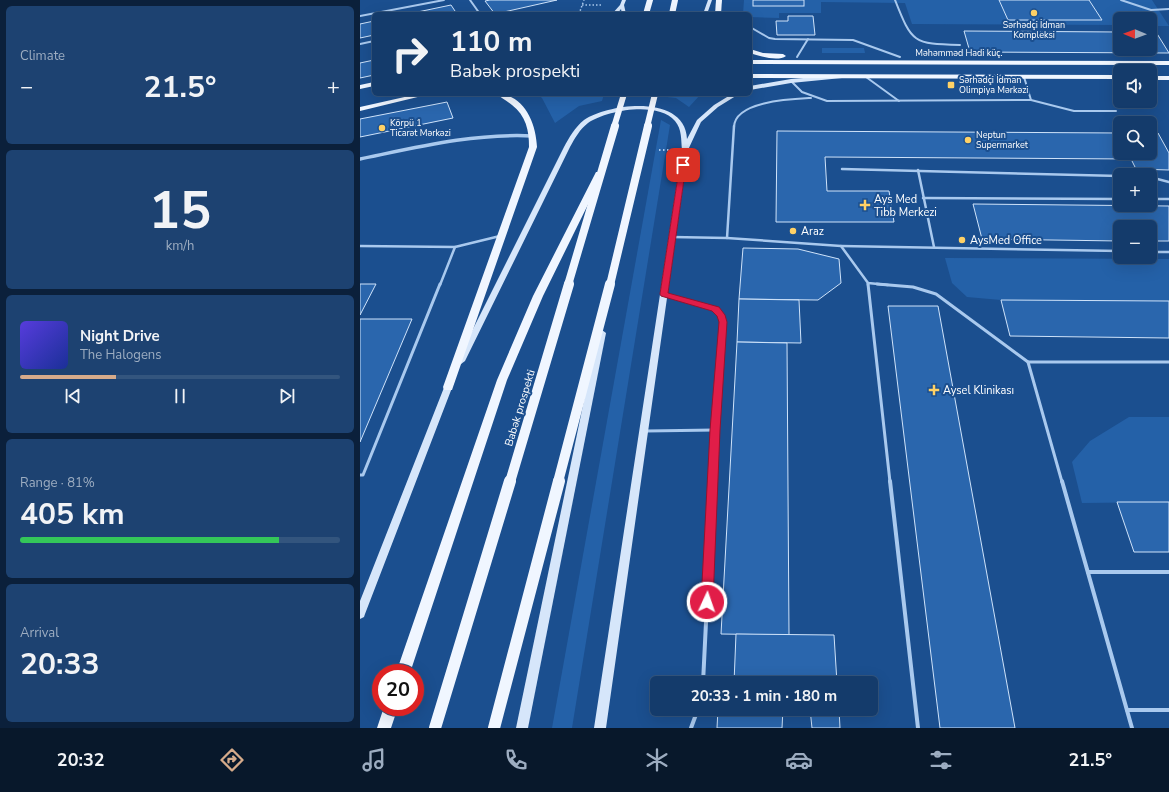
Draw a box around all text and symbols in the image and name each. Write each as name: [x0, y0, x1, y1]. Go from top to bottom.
marker: Sərhədçi İdman Kompleksi: [1029, 8, 1039, 18]
north arrow: [1113, 12, 1157, 56]
map controls: [1113, 12, 1157, 264]
place label: Sərhədçi İdman Kompleksi: [1003, 19, 1065, 41]
text: 110 m: [450, 23, 533, 61]
icon: right: [384, 28, 436, 80]
text: Climate: [20, 47, 65, 65]
street label: Məhəmməd Hadi küç.: [915, 47, 1003, 59]
text: Babək prospekti: [450, 59, 580, 83]
button: sound: [1113, 64, 1157, 108]
text: 21.5°: [144, 67, 216, 108]
text: −: [20, 72, 33, 102]
text: +: [327, 72, 340, 102]
place label: Sərhədçi İdman Olimpiya Mərkəzi: [959, 74, 1028, 96]
marker: Sərhədçi İdman Olimpiya Mərkəzi: [946, 80, 956, 90]
button: search: [1113, 116, 1157, 160]
place label: Körpü 1 Ticarət Mərkəzi: [390, 117, 451, 139]
marker: Körpü 1 Ticarət Mərkəzi: [377, 123, 387, 133]
place label: Neptun Supermarket: [976, 129, 1029, 151]
marker: Neptun Supermarket: [963, 135, 973, 145]
pin: [666, 148, 700, 182]
icon: arrive: [672, 154, 694, 176]
button: +: [1113, 168, 1157, 212]
text: 15: [149, 175, 211, 246]
place label: Ays Med Tibb Merkezi: [874, 192, 937, 220]
marker: Ays Med Tibb Merkezi: [859, 199, 871, 211]
button: −: [1113, 220, 1157, 264]
place label: Araz: [801, 224, 824, 239]
marker: Araz: [788, 226, 798, 236]
place label: AysMed Office: [970, 233, 1042, 248]
marker: AysMed Office: [957, 235, 967, 245]
text: km/h: [166, 237, 194, 255]
text: Night Drive: [80, 326, 160, 346]
text: The Halogens: [80, 346, 161, 364]
street label: Babək prospekti: [501, 368, 539, 448]
place label: Aysel Klinikası: [943, 383, 1014, 398]
marker: Aysel Klinikası: [928, 384, 940, 396]
icon: previous: [62, 385, 84, 407]
icon: pause: [169, 385, 191, 407]
icon: next: [276, 385, 298, 407]
text: Range · 81%: [20, 474, 95, 492]
text: 405 km: [20, 494, 125, 535]
position arrow: [686, 581, 728, 623]
text: Arrival: [20, 624, 59, 642]
text: 20:33: [20, 644, 99, 685]
speed limit sign: 20: [372, 664, 424, 716]
text: 20:33 · 1 min · 180 m: [691, 686, 837, 706]
icon: directions: [218, 746, 246, 774]
icon: music: [360, 746, 388, 774]
icon: phone: [502, 746, 530, 774]
icon: climate: [643, 746, 671, 774]
icon: car: [785, 746, 813, 774]
icon: filters: [927, 746, 955, 774]
text: 20:32: [57, 748, 105, 772]
text: 21.5°: [1068, 748, 1112, 772]

